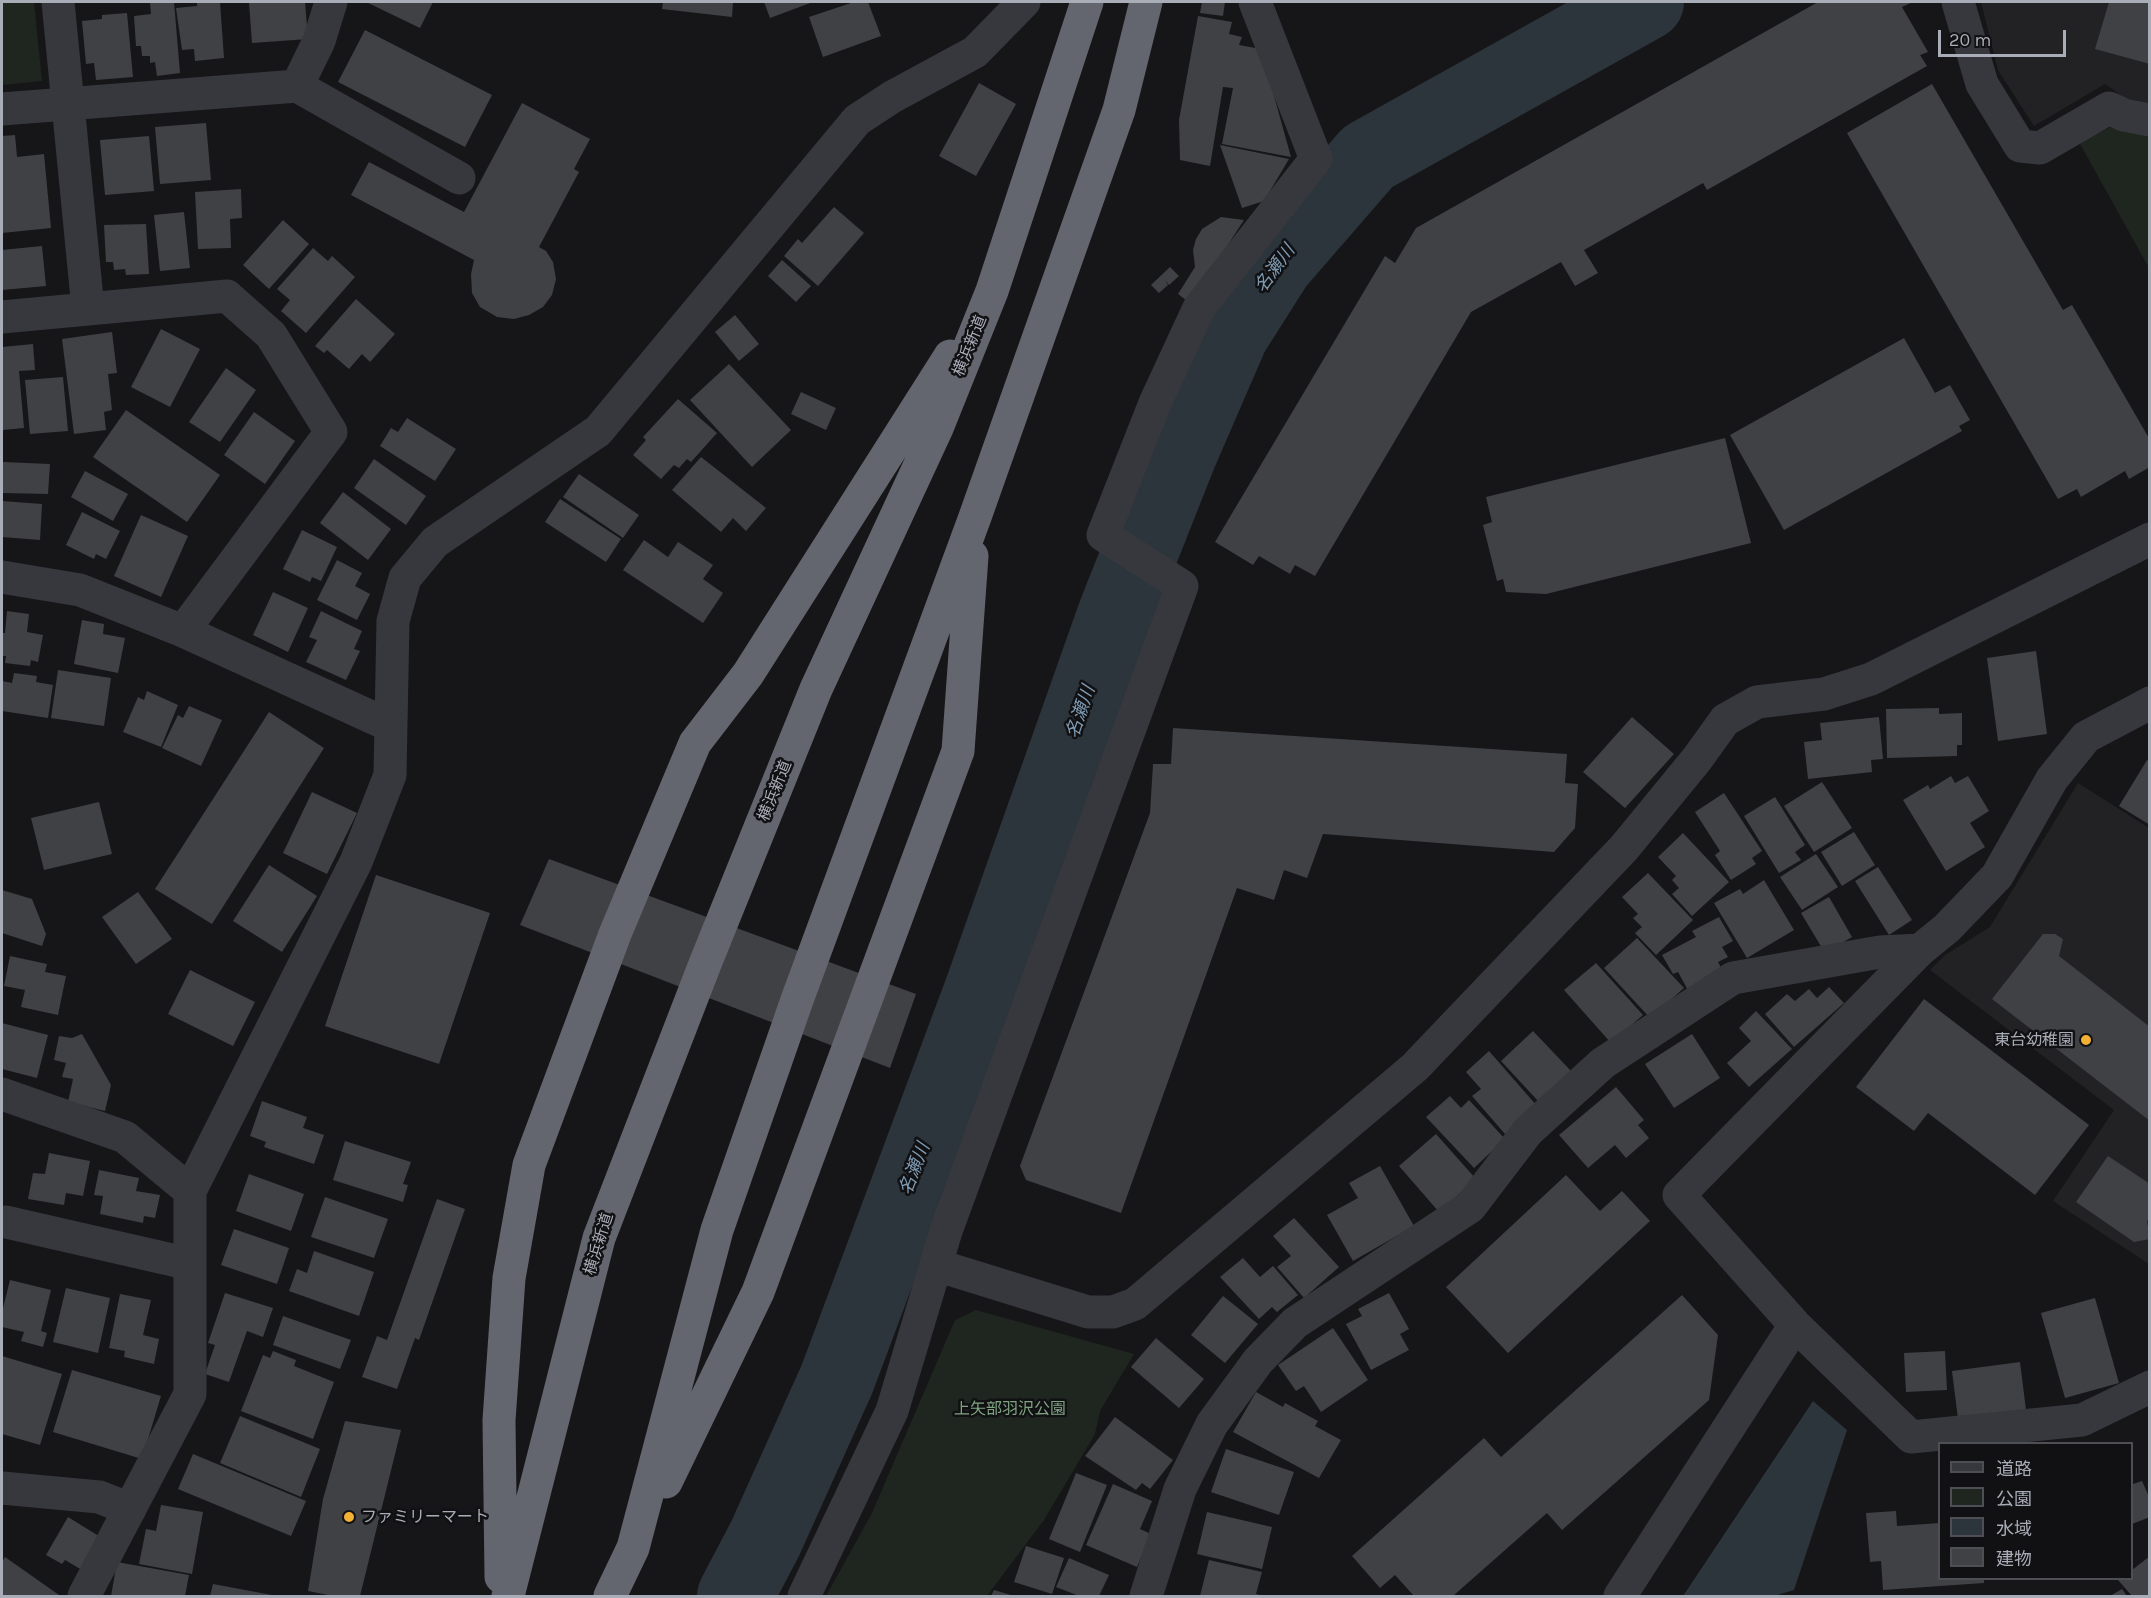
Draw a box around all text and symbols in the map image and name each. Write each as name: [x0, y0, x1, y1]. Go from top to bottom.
scale bar: [1941, 18, 2068, 56]
text: 20 m: [1949, 29, 1991, 51]
water label: 名瀬川: [1250, 241, 1300, 297]
street label: 横浜新道: [949, 313, 991, 379]
water label: 名瀬川: [1062, 683, 1100, 741]
street label: 横浜新道: [754, 758, 796, 824]
place label: 東台幼稚園: [1994, 1030, 2074, 1050]
marker: 東台幼稚園: [2079, 1033, 2093, 1047]
water label: 名瀬川: [895, 1140, 935, 1198]
street label: 横浜新道: [580, 1211, 618, 1277]
park label: 上矢部羽沢公園: [954, 1399, 1066, 1419]
legend: [1938, 1442, 2133, 1580]
text: 道路: [1996, 1458, 2032, 1480]
text: 公園: [1996, 1488, 2032, 1510]
place label: ファミリーマート: [361, 1507, 489, 1527]
marker: ファミリーマート: [342, 1510, 356, 1524]
text: 水域: [1996, 1518, 2032, 1540]
text: 建物: [1996, 1548, 2032, 1570]

